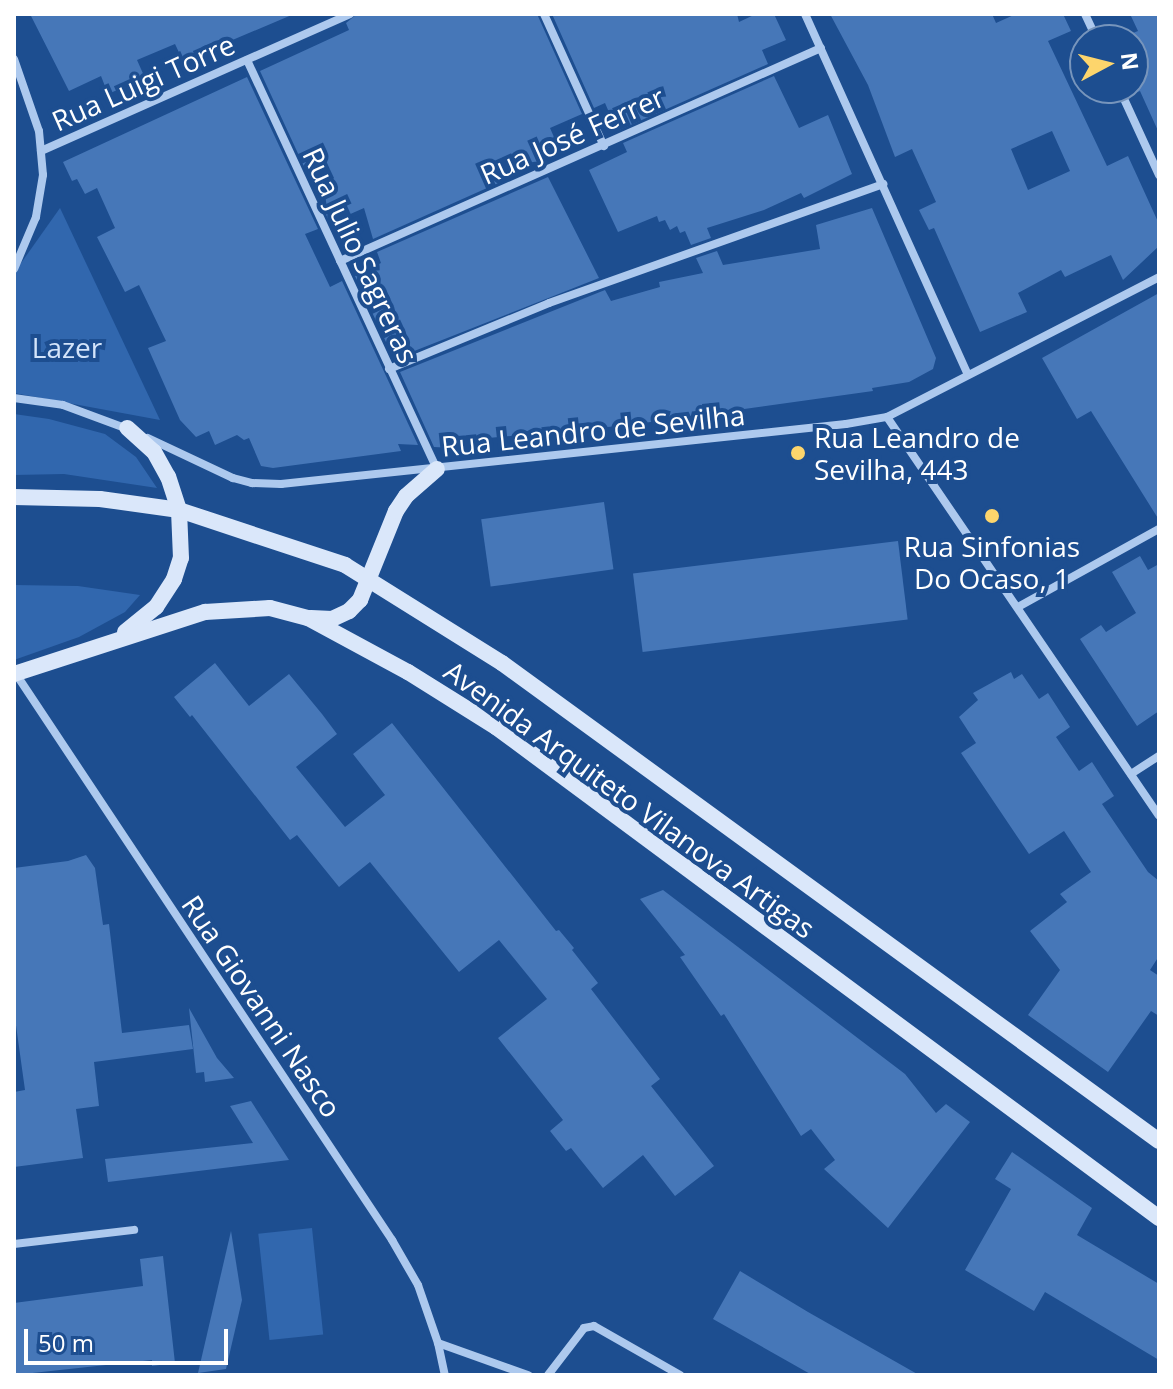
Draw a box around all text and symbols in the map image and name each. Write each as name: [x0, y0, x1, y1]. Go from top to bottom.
north arrow: [1069, 24, 1149, 104]
street label: Rua Luigi Torre: [46, 27, 240, 137]
text: N: [1115, 51, 1147, 72]
street label: Rua José Ferrer: [475, 79, 669, 191]
street label: Rua Julio Sagreras: [296, 142, 426, 368]
park label: Lazer: [32, 330, 102, 364]
street label: Rua Leandro de Sevilha: [440, 397, 746, 463]
place label: Rua Leandro de Sevilha, 443: [814, 420, 1020, 486]
marker: Rua Leandro de Sevilha, 443: [789, 444, 807, 462]
marker: Rua Sinfonias Do Ocaso, 1: [983, 507, 1001, 525]
place label: Rua Sinfonias Do Ocaso, 1: [904, 529, 1080, 595]
street label: Avenida Arquiteto Vilanova Artigas: [438, 653, 822, 945]
street label: Rua Giovanni Nasco: [175, 889, 349, 1123]
scale bar: [28, 1313, 232, 1363]
text: 50 m: [38, 1326, 94, 1359]

